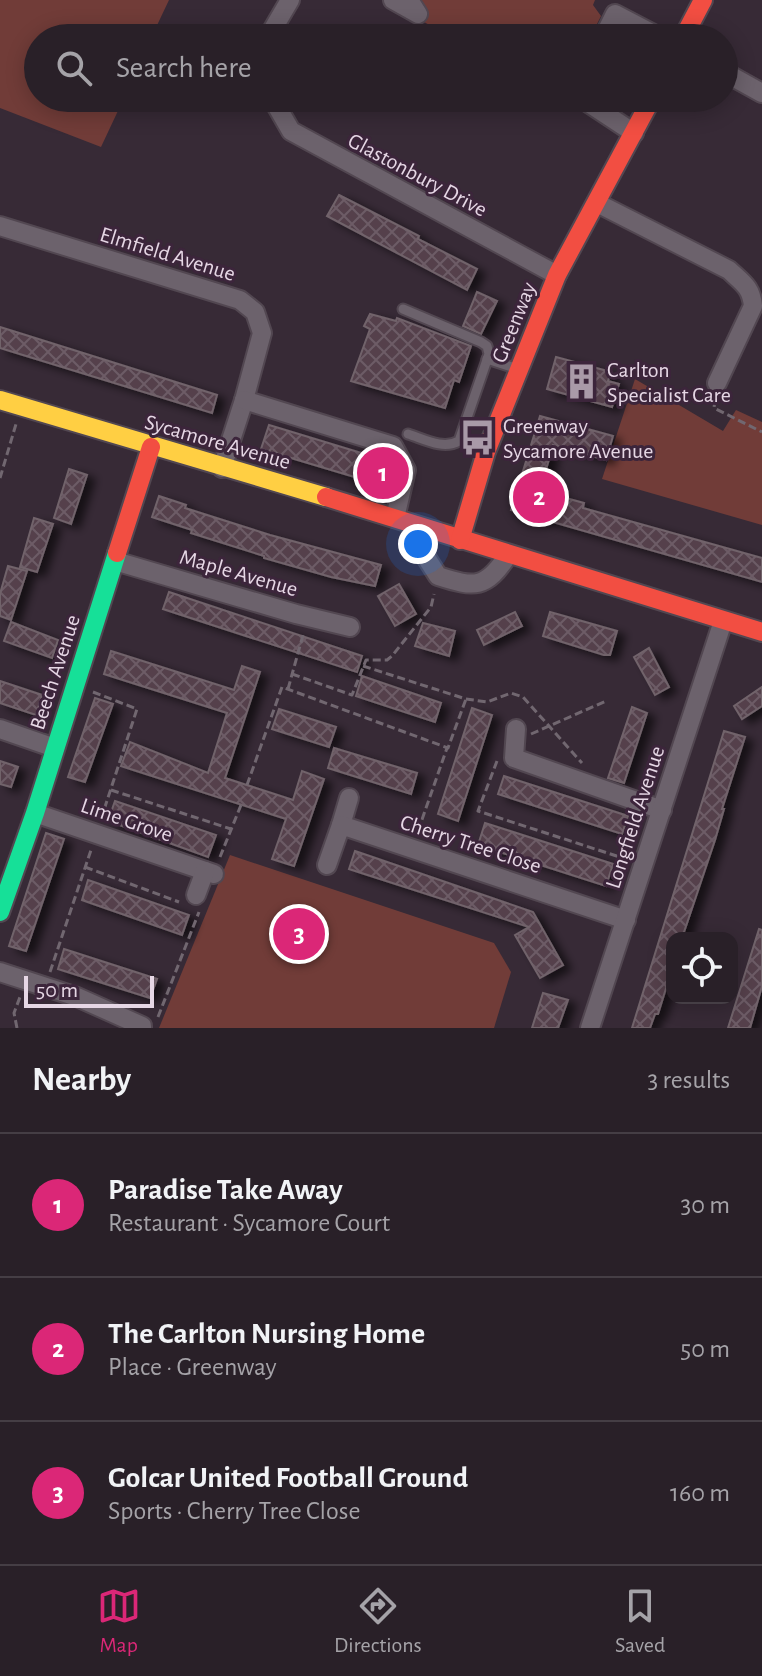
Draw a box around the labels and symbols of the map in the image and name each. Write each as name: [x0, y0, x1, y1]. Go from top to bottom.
street label: Glastonbury Drive: [344, 129, 491, 221]
street label: Elmfield Avenue: [97, 223, 238, 285]
street label: Greenway: [488, 278, 540, 366]
place label: Carlton Specialist Care: [607, 359, 731, 406]
building icon: Carlton Specialist Care: [562, 363, 600, 401]
street label: Sycamore Avenue: [142, 411, 293, 473]
place label: Greenway Sycamore Avenue: [503, 415, 653, 462]
bus stop icon: Greenway Sycamore Avenue: [458, 419, 496, 457]
pin: 1: [357, 443, 409, 503]
pin: 2: [513, 467, 565, 527]
your location: [398, 524, 438, 564]
street label: Maple Avenue: [177, 546, 300, 600]
street label: Beech Avenue: [26, 612, 84, 733]
street label: Longfield Avenue: [602, 743, 668, 891]
street label: Lime Grove: [78, 794, 175, 846]
street label: Cherry Tree Close: [397, 811, 544, 877]
pin: 3: [273, 904, 325, 964]
scale bar: [24, 972, 154, 1008]

